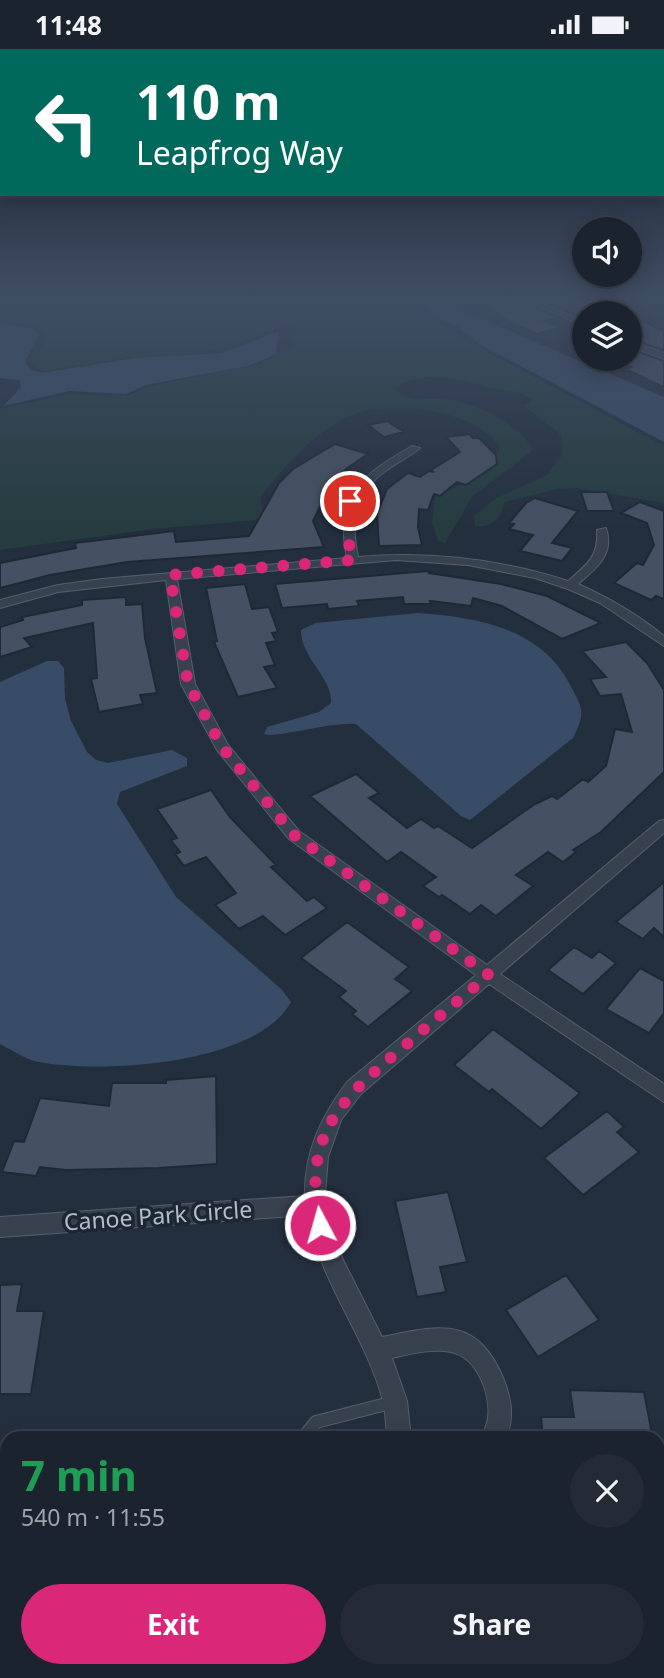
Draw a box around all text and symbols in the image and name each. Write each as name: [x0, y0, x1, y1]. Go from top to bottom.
text: 11:48: [35, 7, 102, 43]
text: 110 m: [136, 68, 281, 134]
icon: left: [21, 77, 112, 168]
text: Leapfrog Way: [136, 131, 343, 174]
map controls: [572, 217, 642, 371]
button: sound: [572, 217, 642, 287]
button: layers: [572, 301, 642, 371]
pin: [320, 471, 380, 531]
icon: arrive: [331, 482, 369, 520]
position arrow: [283, 1188, 357, 1262]
street label: Canoe Park Circle: [63, 1192, 253, 1238]
text: 7 min: [21, 1446, 137, 1503]
button: close: [570, 1454, 644, 1528]
text: 540 m · 11:55: [21, 1501, 165, 1533]
button: Exit: [21, 1584, 326, 1664]
button: Share: [340, 1584, 644, 1664]

